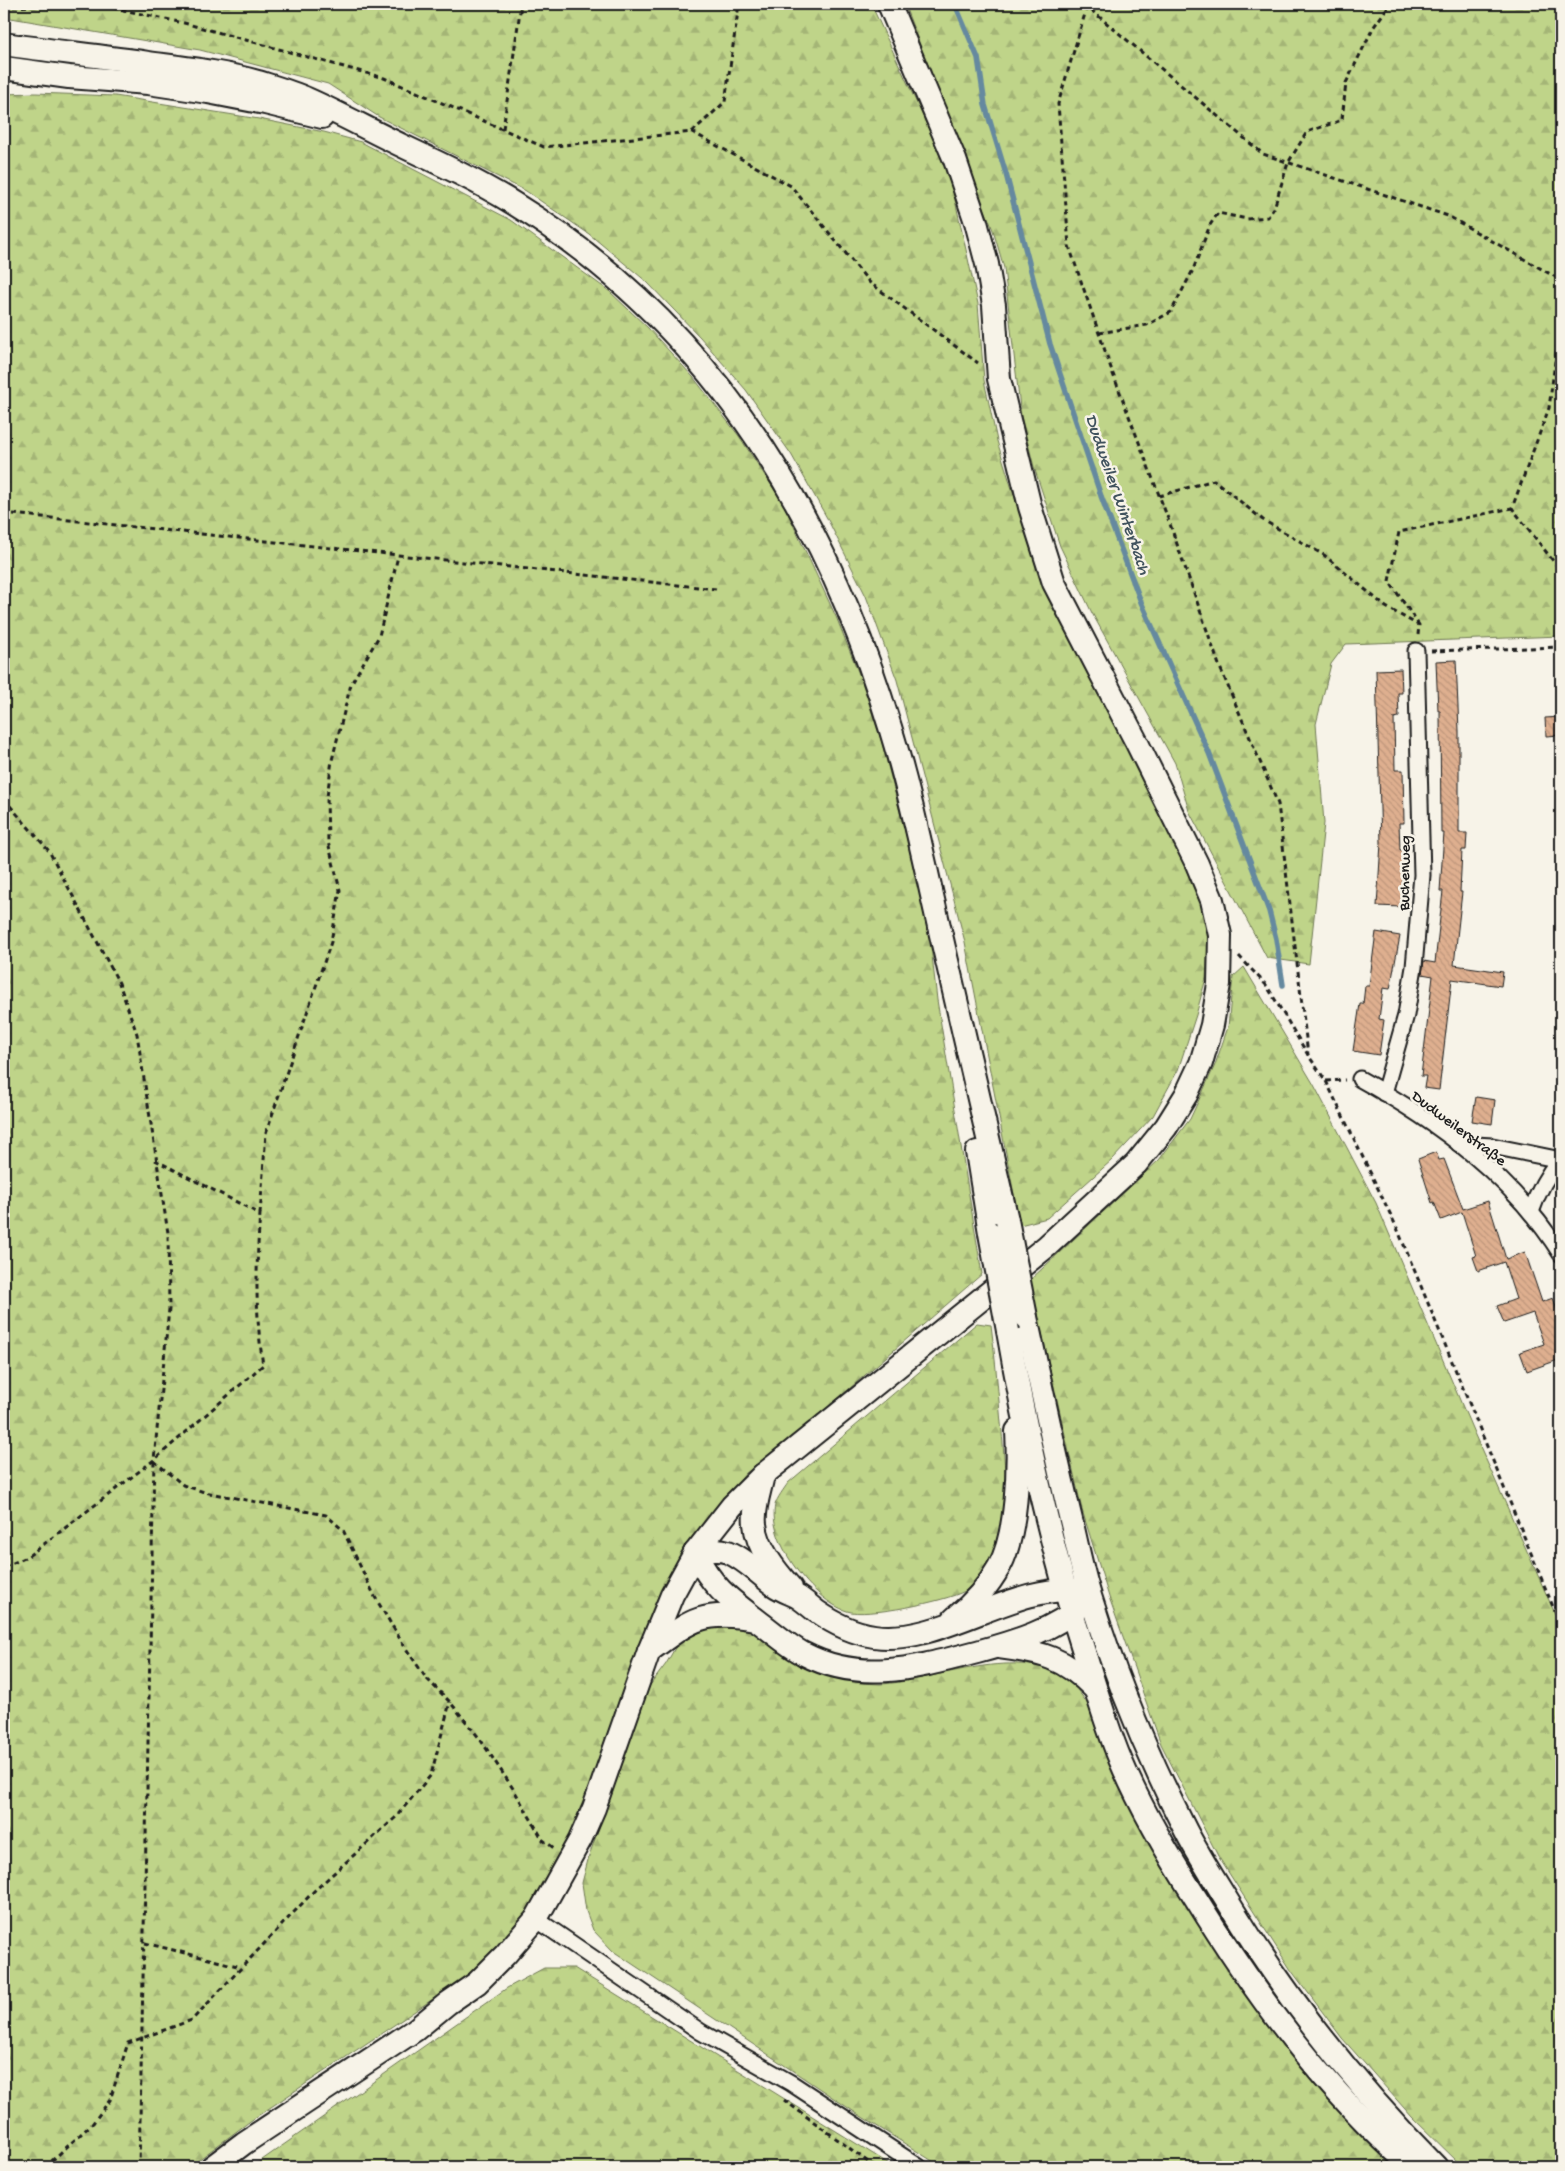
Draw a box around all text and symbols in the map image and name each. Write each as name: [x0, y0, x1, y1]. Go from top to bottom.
water label: Dudweiler Winterbach: [1079, 412, 1154, 578]
street label: Buchenweg: [1396, 835, 1417, 912]
street label: Dudweilerstraße: [1406, 1087, 1510, 1172]

